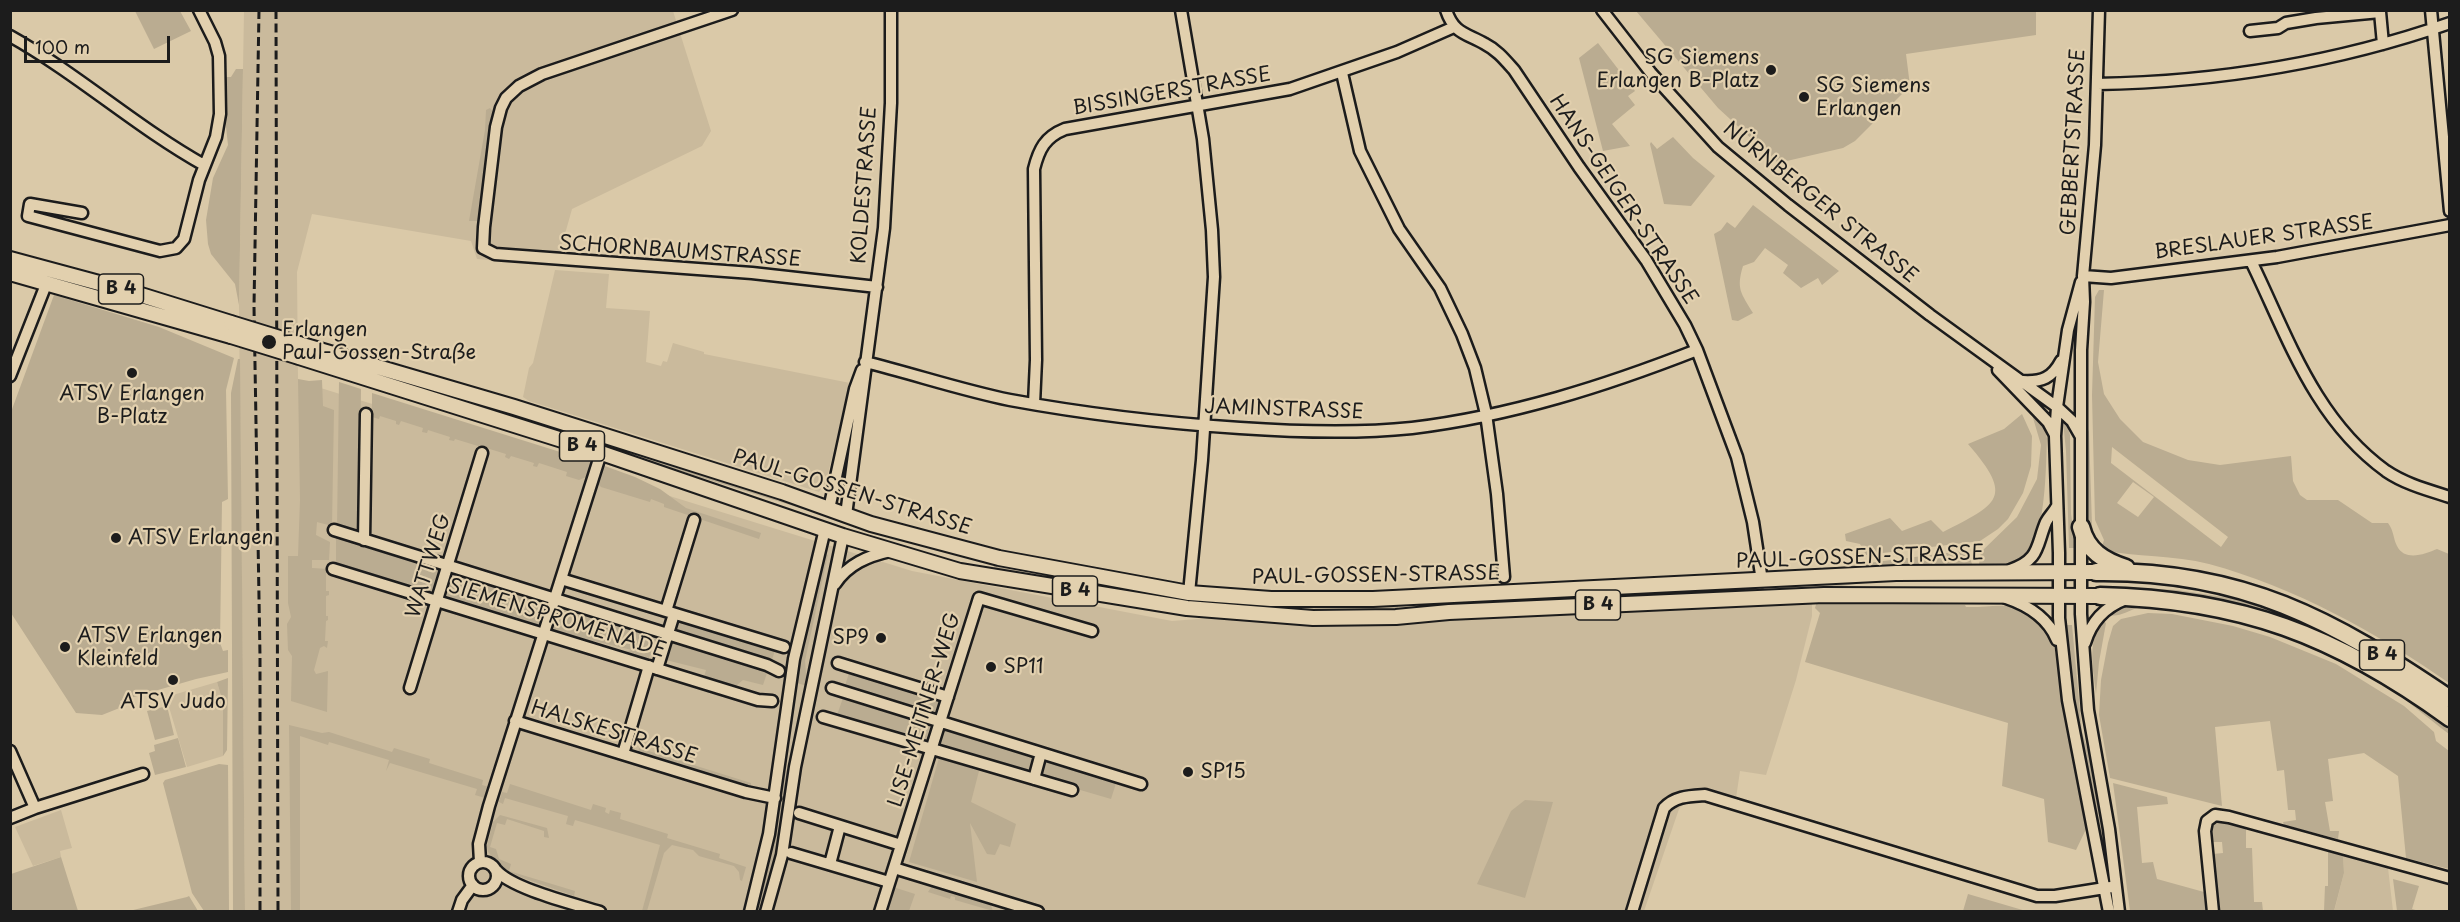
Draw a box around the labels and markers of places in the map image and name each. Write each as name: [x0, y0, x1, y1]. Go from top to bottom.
place label: SG Siemens Erlangen B-Platz: [1596, 46, 1759, 93]
marker: SG Siemens Erlangen B-Platz: [1764, 63, 1778, 77]
place label: SG Siemens Erlangen: [1816, 74, 1930, 121]
marker: SG Siemens Erlangen: [1797, 90, 1811, 104]
place label: Erlangen Paul-Gossen-Straße: [282, 318, 476, 365]
marker: Erlangen Paul-Gossen-Straße: [260, 333, 278, 351]
marker: ATSV Erlangen B-Platz: [125, 366, 139, 380]
place label: ATSV Erlangen B-Platz: [59, 382, 205, 429]
place label: ATSV Erlangen: [128, 526, 274, 550]
marker: ATSV Erlangen: [109, 531, 123, 545]
place label: ATSV Erlangen Kleinfeld: [77, 624, 223, 671]
place label: SP9: [833, 626, 869, 650]
marker: SP9: [874, 631, 888, 645]
marker: ATSV Erlangen Kleinfeld: [58, 640, 72, 654]
place label: SP11: [1003, 655, 1044, 679]
marker: SP11: [984, 660, 998, 674]
marker: ATSV Judo: [166, 673, 180, 687]
place label: ATSV Judo: [120, 690, 226, 714]
place label: SP15: [1200, 760, 1246, 784]
marker: SP15: [1181, 765, 1195, 779]

